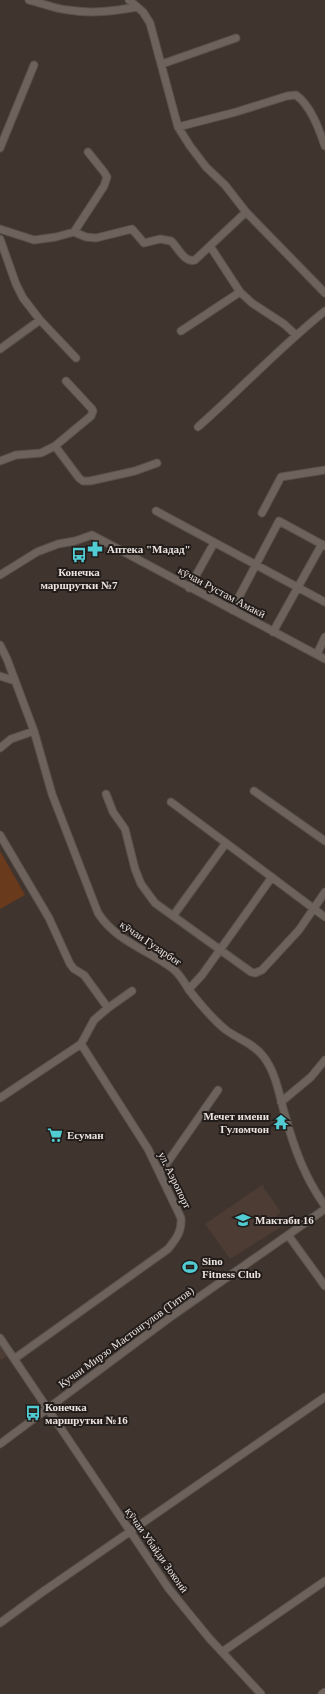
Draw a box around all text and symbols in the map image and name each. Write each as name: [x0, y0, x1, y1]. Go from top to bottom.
pharmacy icon: Аптека "Мадад": [86, 540, 104, 558]
place label: Аптека "Мадад": [107, 543, 191, 555]
bus stop icon: Конечка маршрутки №7: [70, 546, 88, 564]
street label: кӯчаи Рустам Амакӣ: [176, 564, 268, 620]
place label: Конечка маршрутки №7: [40, 566, 118, 591]
street label: кӯчаи Гузарбоғ: [118, 918, 184, 968]
place label: Мечет имени Гуломчон: [204, 1110, 270, 1135]
temple icon: Мечет имени Гуломчон: [272, 1113, 290, 1131]
supermarket icon: Есуман: [46, 1126, 64, 1144]
place label: Есуман: [67, 1129, 104, 1141]
street label: ул. Аэропорт: [156, 1150, 194, 1210]
school or university icon: Мактаби 16: [234, 1211, 252, 1229]
place label: Мактаби 16: [255, 1214, 314, 1226]
place label: Sino Fitness Club: [202, 1255, 261, 1280]
sports icon: Sino Fitness Club: [181, 1258, 199, 1276]
street label: Кучаи Мирзо Мастонгулов (Титов): [56, 1284, 197, 1391]
place label: Конечка маршрутки №16: [45, 1401, 128, 1426]
bus stop icon: Конечка маршрутки №16: [24, 1404, 42, 1422]
street label: кӯчаи Убайди Зоконӣ: [123, 1505, 191, 1595]

